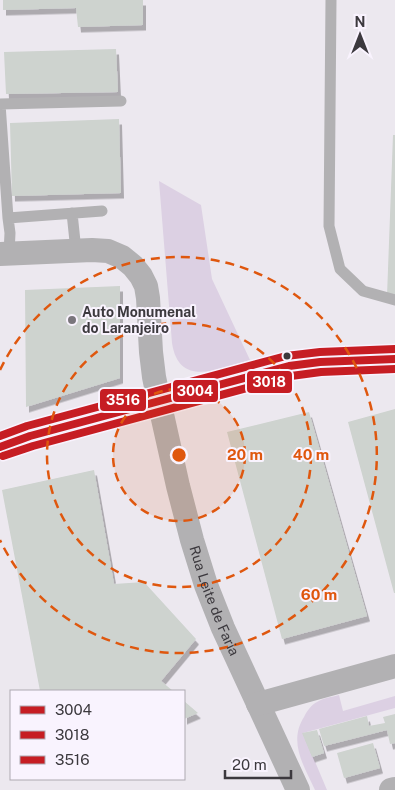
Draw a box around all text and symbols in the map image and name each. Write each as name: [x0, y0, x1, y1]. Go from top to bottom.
north arrow: [335, 10, 385, 60]
text: N: [355, 14, 365, 30]
place label: Auto Monumenal do Laranjeiro: [82, 304, 196, 336]
marker: Auto Monumenal do Laranjeiro: [66, 314, 78, 326]
unlabelled marker: [282, 351, 292, 361]
line badge: 3018: [246, 370, 293, 394]
text: 3018: [252, 374, 286, 390]
line badge: 3004: [172, 379, 219, 403]
text: 3004: [177, 383, 213, 399]
line badge: 3516: [99, 388, 147, 412]
text: 3516: [106, 392, 140, 408]
centre of rings: [170, 446, 188, 464]
text: 20 m: [227, 446, 263, 463]
text: 40 m: [293, 446, 329, 463]
street label: Rua Leite de Faria: [186, 544, 243, 658]
text: 60 m: [301, 586, 337, 603]
legend: [10, 690, 185, 780]
text: 3004: [55, 701, 92, 718]
text: 3018: [55, 726, 89, 743]
scale bar: [225, 748, 291, 780]
text: 3516: [55, 751, 90, 768]
text: 20 m: [232, 756, 267, 773]

